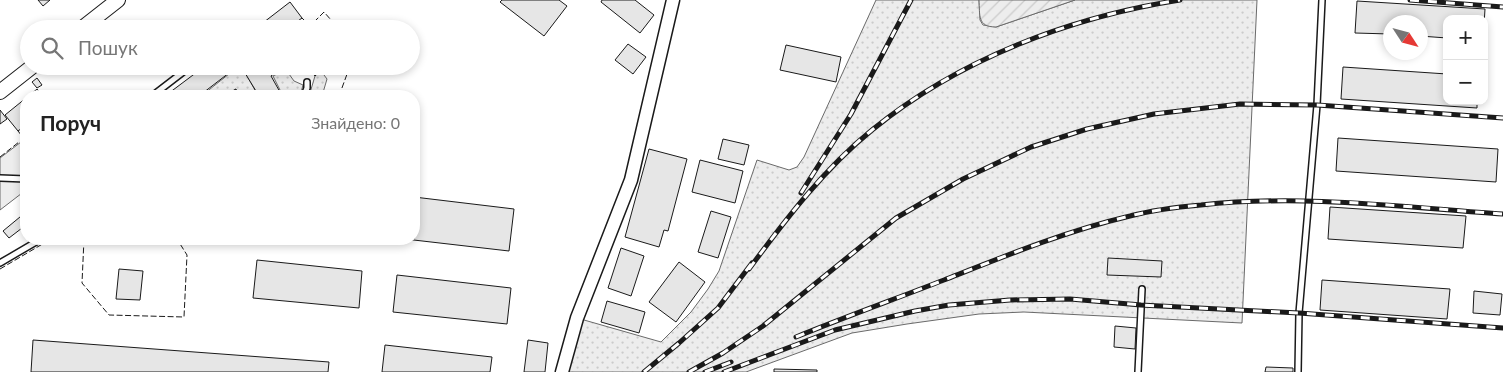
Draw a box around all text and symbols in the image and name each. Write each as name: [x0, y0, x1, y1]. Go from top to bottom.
north arrow: [1383, 15, 1428, 60]
map controls: [1443, 15, 1488, 105]
button: +: [1443, 15, 1488, 60]
search box: [20, 20, 420, 75]
icon: search: [38, 34, 66, 62]
text: Пошук: [78, 36, 138, 59]
button: −: [1443, 60, 1488, 105]
text: Поруч: [40, 110, 101, 135]
text: Знайдено: 0: [311, 113, 400, 132]

